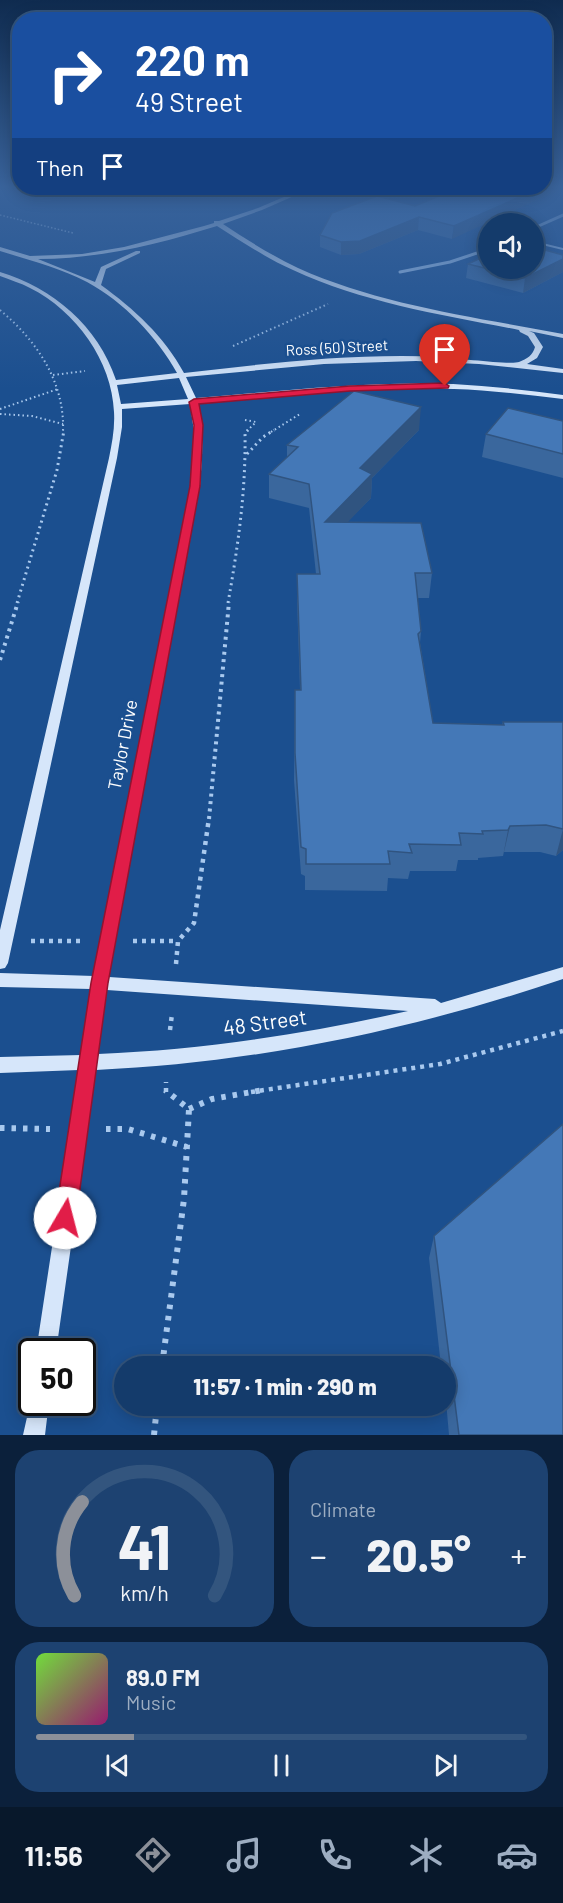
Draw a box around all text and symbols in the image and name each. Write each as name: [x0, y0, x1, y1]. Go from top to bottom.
text: 220 m: [135, 34, 249, 84]
icon: right: [36, 36, 114, 114]
text: 49 Street: [135, 85, 243, 117]
icon: arrive: [96, 150, 129, 183]
text: Then: [36, 154, 84, 180]
map controls: [478, 213, 544, 279]
button: sound: [478, 213, 544, 279]
pin: [419, 324, 470, 386]
icon: arrive: [428, 333, 461, 366]
street label: Ross (50) Street: [285, 335, 389, 359]
street label: Taylor Drive: [102, 698, 142, 792]
street label: 48 Street: [221, 1003, 308, 1040]
position arrow: [33, 1186, 97, 1250]
speed limit sign: 50: [18, 1338, 96, 1416]
text: 11:57 · 1 min · 290 m: [193, 1373, 377, 1399]
text: Climate: [310, 1497, 376, 1521]
text: 41: [118, 1508, 171, 1582]
text: 20.5°: [366, 1527, 471, 1581]
text: −: [310, 1535, 327, 1575]
text: +: [511, 1535, 527, 1575]
text: km/h: [120, 1580, 169, 1605]
text: 89.0 FM: [126, 1664, 200, 1690]
text: Music: [126, 1690, 176, 1714]
icon: previous: [101, 1749, 134, 1782]
icon: pause: [265, 1749, 298, 1782]
icon: next: [429, 1749, 462, 1782]
icon: directions: [132, 1834, 174, 1876]
icon: music: [223, 1834, 265, 1876]
icon: phone: [314, 1834, 356, 1876]
icon: climate: [405, 1834, 447, 1876]
icon: car: [496, 1834, 538, 1876]
text: 11:56: [25, 1839, 83, 1871]

